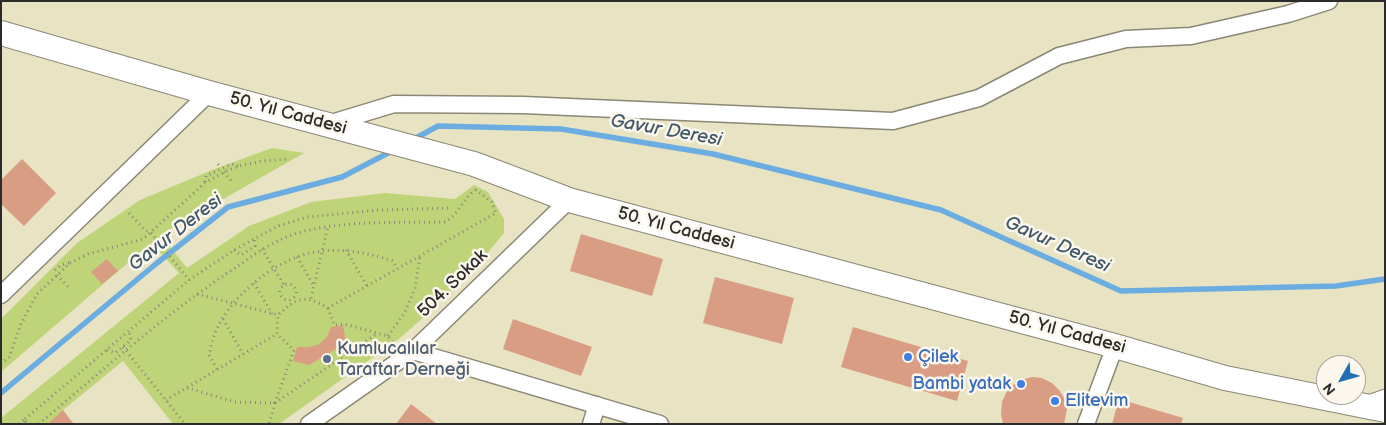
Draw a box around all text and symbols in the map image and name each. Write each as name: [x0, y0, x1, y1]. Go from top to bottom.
street label: 50. Yıl Caddesi: [227, 88, 349, 140]
water label: Gavur Deresi: [609, 110, 723, 152]
water label: Gavur Deresi: [125, 189, 227, 277]
street label: 50. Yıl Caddesi: [615, 203, 737, 255]
water label: Gavur Deresi: [1001, 212, 1113, 278]
street label: 504. Sokak: [414, 245, 492, 323]
street label: 50. Yıl Caddesi: [1006, 307, 1128, 359]
place label: Kumlucalılar Taraftar Derneği: [337, 338, 470, 380]
place label: Çilek: [918, 346, 958, 368]
marker: Çilek: [902, 351, 914, 363]
marker: Kumlucalılar Taraftar Derneği: [321, 353, 333, 365]
north arrow: [1316, 355, 1366, 405]
place label: Bambi yatak: [912, 373, 1011, 395]
marker: Bambi yatak: [1015, 378, 1027, 390]
text: N: [1320, 380, 1340, 398]
place label: Elitevim: [1065, 390, 1128, 412]
marker: Elitevim: [1049, 395, 1061, 407]

